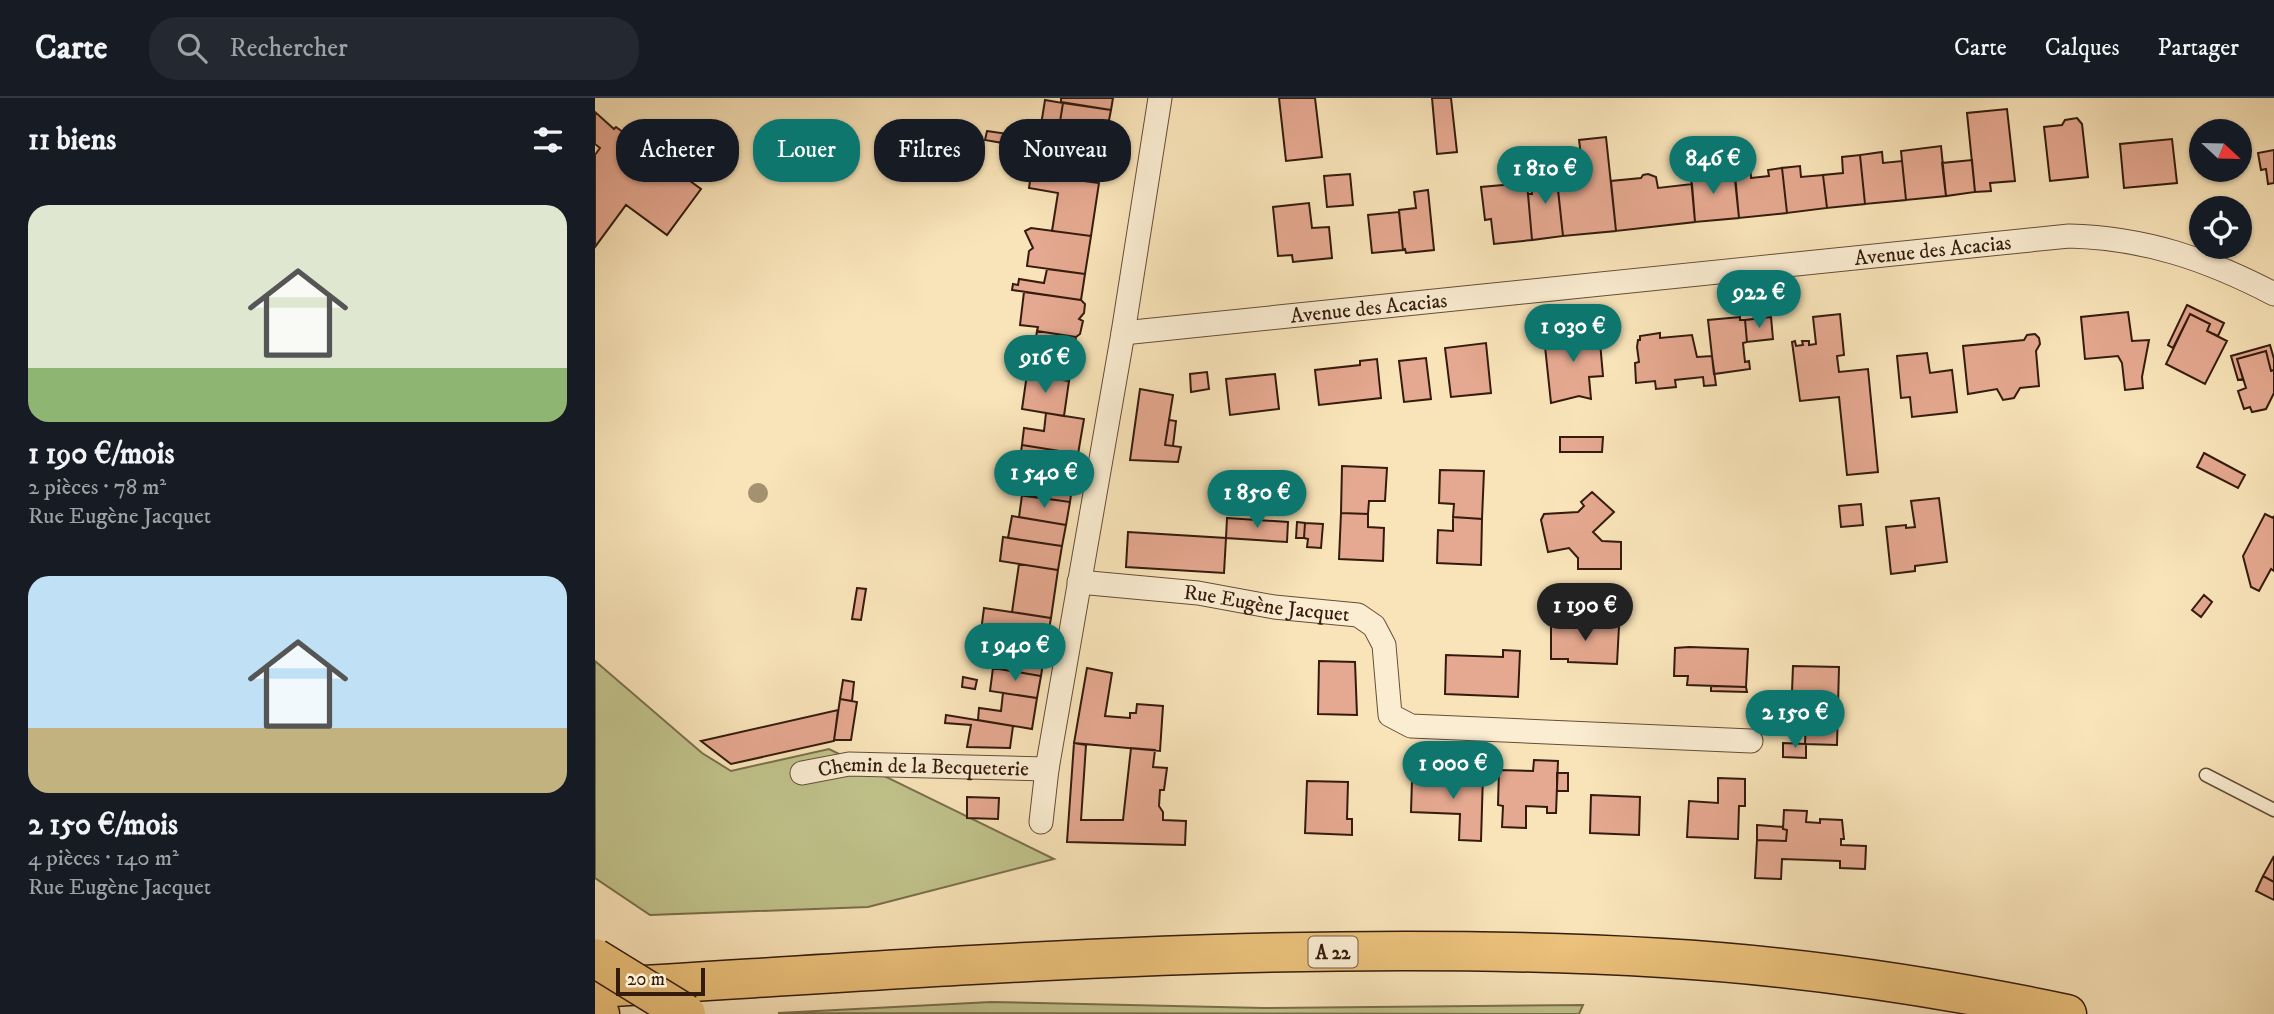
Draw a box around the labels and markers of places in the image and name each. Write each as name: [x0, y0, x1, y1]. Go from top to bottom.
pin: 846 €: [1664, 136, 1762, 196]
pin: 1 810 €: [1480, 146, 1610, 206]
pin: 922 €: [1710, 271, 1808, 330]
pin: 1 030 €: [1508, 304, 1638, 364]
pin: 916 €: [996, 336, 1094, 395]
pin: 1 540 €: [979, 450, 1109, 510]
pin: 1 850 €: [1192, 470, 1322, 530]
pin: 1 190 €: [1520, 584, 1650, 643]
pin: 1 940 €: [950, 624, 1080, 683]
pin: 2 150 €: [1730, 690, 1860, 750]
pin: 1 000 €: [1388, 742, 1518, 801]

